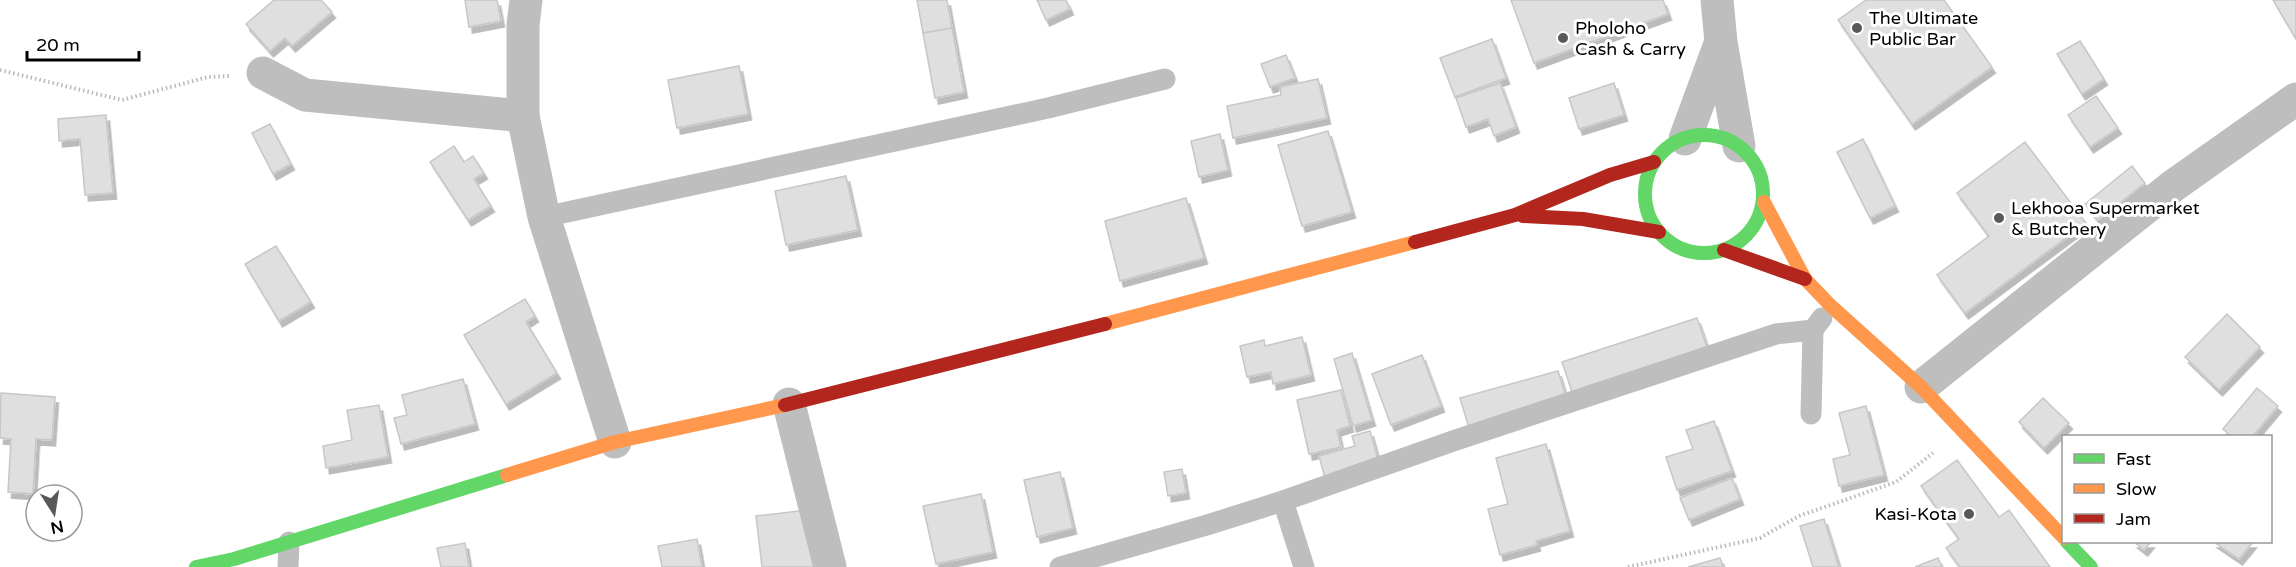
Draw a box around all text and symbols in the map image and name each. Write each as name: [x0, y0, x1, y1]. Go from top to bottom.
place label: The Ultimate Public Bar: [1869, 7, 1978, 50]
place label: Pholoho Cash & Carry: [1575, 17, 1686, 60]
marker: The Ultimate Public Bar: [1850, 21, 1864, 35]
scale bar: [27, 24, 140, 62]
marker: Pholoho Cash & Carry: [1556, 31, 1570, 45]
text: 20 m: [36, 34, 80, 56]
place label: Lekhooa Supermarket & Butchery: [2011, 197, 2200, 240]
marker: Lekhooa Supermarket & Butchery: [1992, 211, 2006, 225]
legend: [2062, 435, 2272, 543]
text: Fast: [2116, 448, 2151, 470]
text: Slow: [2116, 478, 2157, 500]
north arrow: [24, 483, 84, 543]
place label: Kasi-Kota: [1874, 503, 1957, 525]
marker: Kasi-Kota: [1962, 507, 1976, 521]
text: Jam: [2116, 508, 2151, 530]
text: N: [49, 516, 65, 538]

